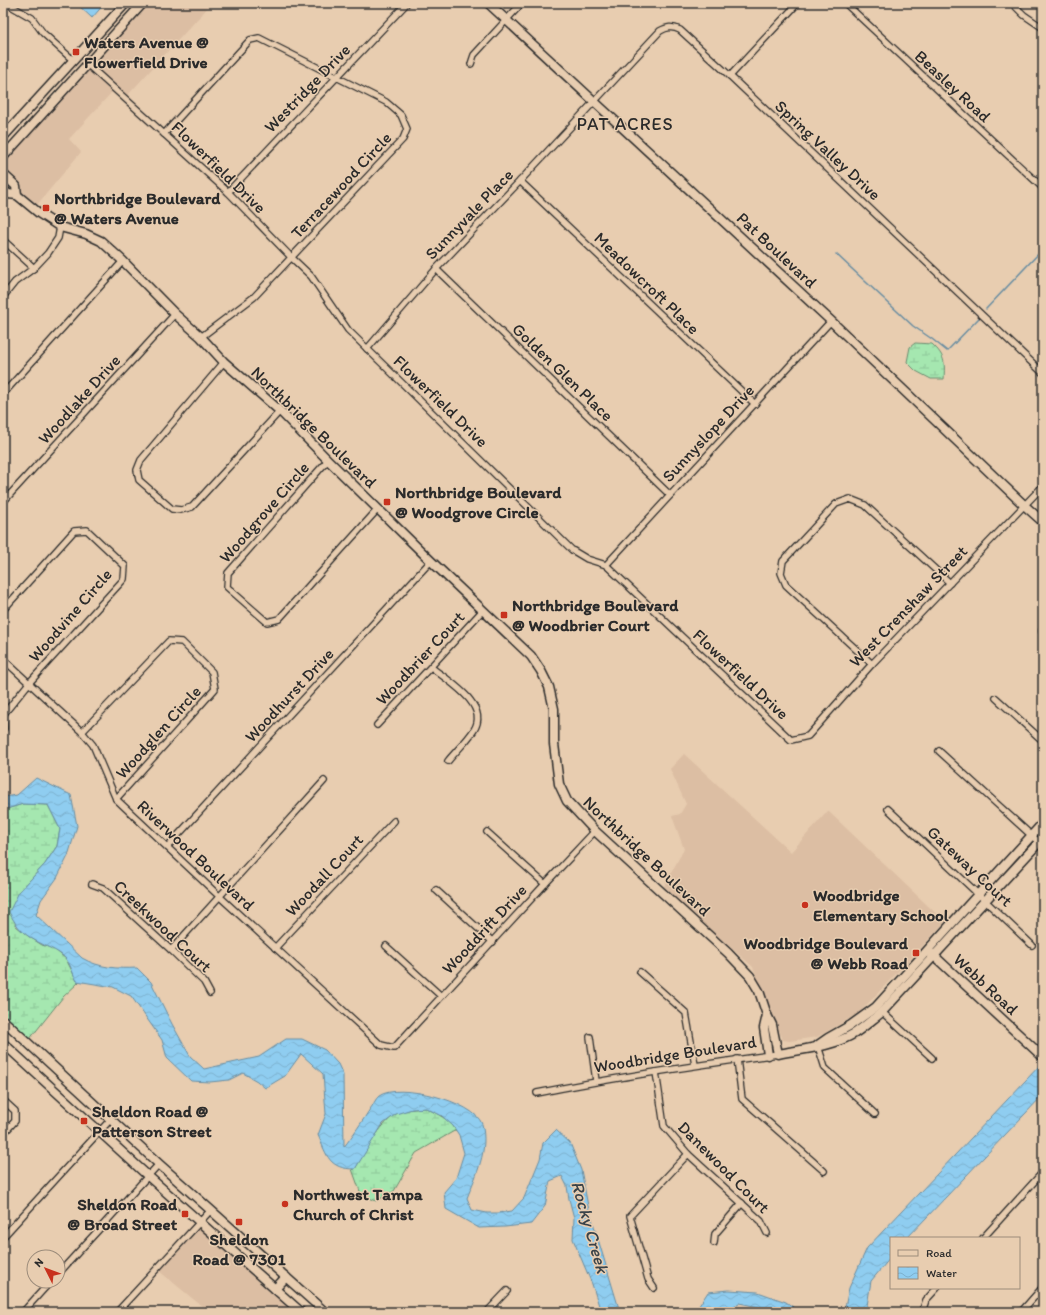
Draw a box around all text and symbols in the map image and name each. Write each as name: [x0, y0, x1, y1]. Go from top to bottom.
place label: Waters Avenue @ Flowerfield Drive: [84, 32, 209, 72]
street label: Westridge Drive: [260, 40, 354, 136]
street label: Beasley Road: [911, 46, 996, 127]
marker: Waters Avenue @ Flowerfield Drive: [71, 47, 81, 57]
street label: Spring Valley Drive: [771, 96, 885, 204]
district label: PAT ACRES: [576, 113, 674, 135]
street label: Flowerfield Drive: [168, 117, 270, 217]
street label: Terracewood Circle: [286, 128, 396, 242]
street label: Sunnyvale Place: [421, 165, 517, 263]
place label: Northbridge Boulevard @ Waters Avenue: [54, 188, 221, 228]
marker: Northbridge Boulevard @ Waters Avenue: [41, 203, 51, 213]
street label: Pat Boulevard: [733, 208, 821, 292]
street label: Meadowcroft Place: [590, 228, 704, 338]
street label: Golden Glen Place: [508, 319, 618, 425]
street label: Woodlake Drive: [34, 350, 124, 448]
street label: Flowerfield Drive: [390, 351, 492, 451]
street label: Northbridge Boulevard: [247, 362, 381, 492]
street label: Sunnyslope Drive: [658, 380, 758, 486]
street label: Woodgrove Circle: [215, 457, 313, 567]
place label: Northbridge Boulevard @ Woodgrove Circle: [395, 482, 562, 523]
marker: Northbridge Boulevard @ Woodgrove Circle: [382, 497, 392, 507]
street label: West Crenshaw Street: [845, 541, 971, 671]
street label: Woodvine Circle: [24, 564, 116, 666]
place label: Northbridge Boulevard @ Woodbrier Court: [512, 595, 679, 635]
street label: Woodbrier Court: [371, 607, 469, 709]
marker: Northbridge Boulevard @ Woodbrier Court: [499, 610, 509, 620]
street label: Flowerfield Drive: [689, 625, 793, 723]
street label: Woodhurst Drive: [240, 644, 338, 746]
street label: Woodglen Circle: [111, 681, 205, 783]
street label: Northbridge Boulevard: [579, 792, 715, 920]
street label: Riverwood Boulevard: [133, 795, 259, 915]
street label: Gateway Court: [923, 821, 1017, 911]
street label: Woodall Court: [281, 829, 368, 920]
street label: Creekwood Court: [110, 876, 216, 976]
street label: Wooddrift Drive: [437, 880, 531, 978]
place label: Woodbridge Elementary School: [813, 885, 949, 926]
marker: Woodbridge Elementary School: [800, 900, 810, 910]
place label: Woodbridge Boulevard @ Webb Road: [744, 933, 909, 973]
marker: Woodbridge Boulevard @ Webb Road: [911, 948, 921, 958]
street label: Webb Road: [950, 949, 1023, 1019]
street label: Woodbridge Boulevard: [592, 1031, 758, 1077]
place label: Sheldon Road @ Patterson Street: [92, 1101, 212, 1141]
marker: Sheldon Road @ Patterson Street: [79, 1116, 89, 1126]
street label: Danewood Court: [674, 1117, 775, 1218]
water label: Rocky Creek: [566, 1178, 614, 1278]
place label: Northwest Tampa Church of Christ: [293, 1184, 423, 1224]
place label: Sheldon Road @ Broad Street: [67, 1194, 178, 1234]
marker: Northwest Tampa Church of Christ: [280, 1199, 290, 1209]
marker: Sheldon Road @ Broad Street: [180, 1209, 190, 1219]
marker: Sheldon Road @ 7301: [234, 1217, 244, 1227]
place label: Sheldon Road @ 7301: [192, 1229, 286, 1269]
legend: [890, 1237, 1020, 1289]
text: Road: [926, 1246, 952, 1260]
north arrow: [26, 1249, 66, 1289]
text: N: [32, 1256, 46, 1270]
text: Water: [926, 1266, 957, 1280]

